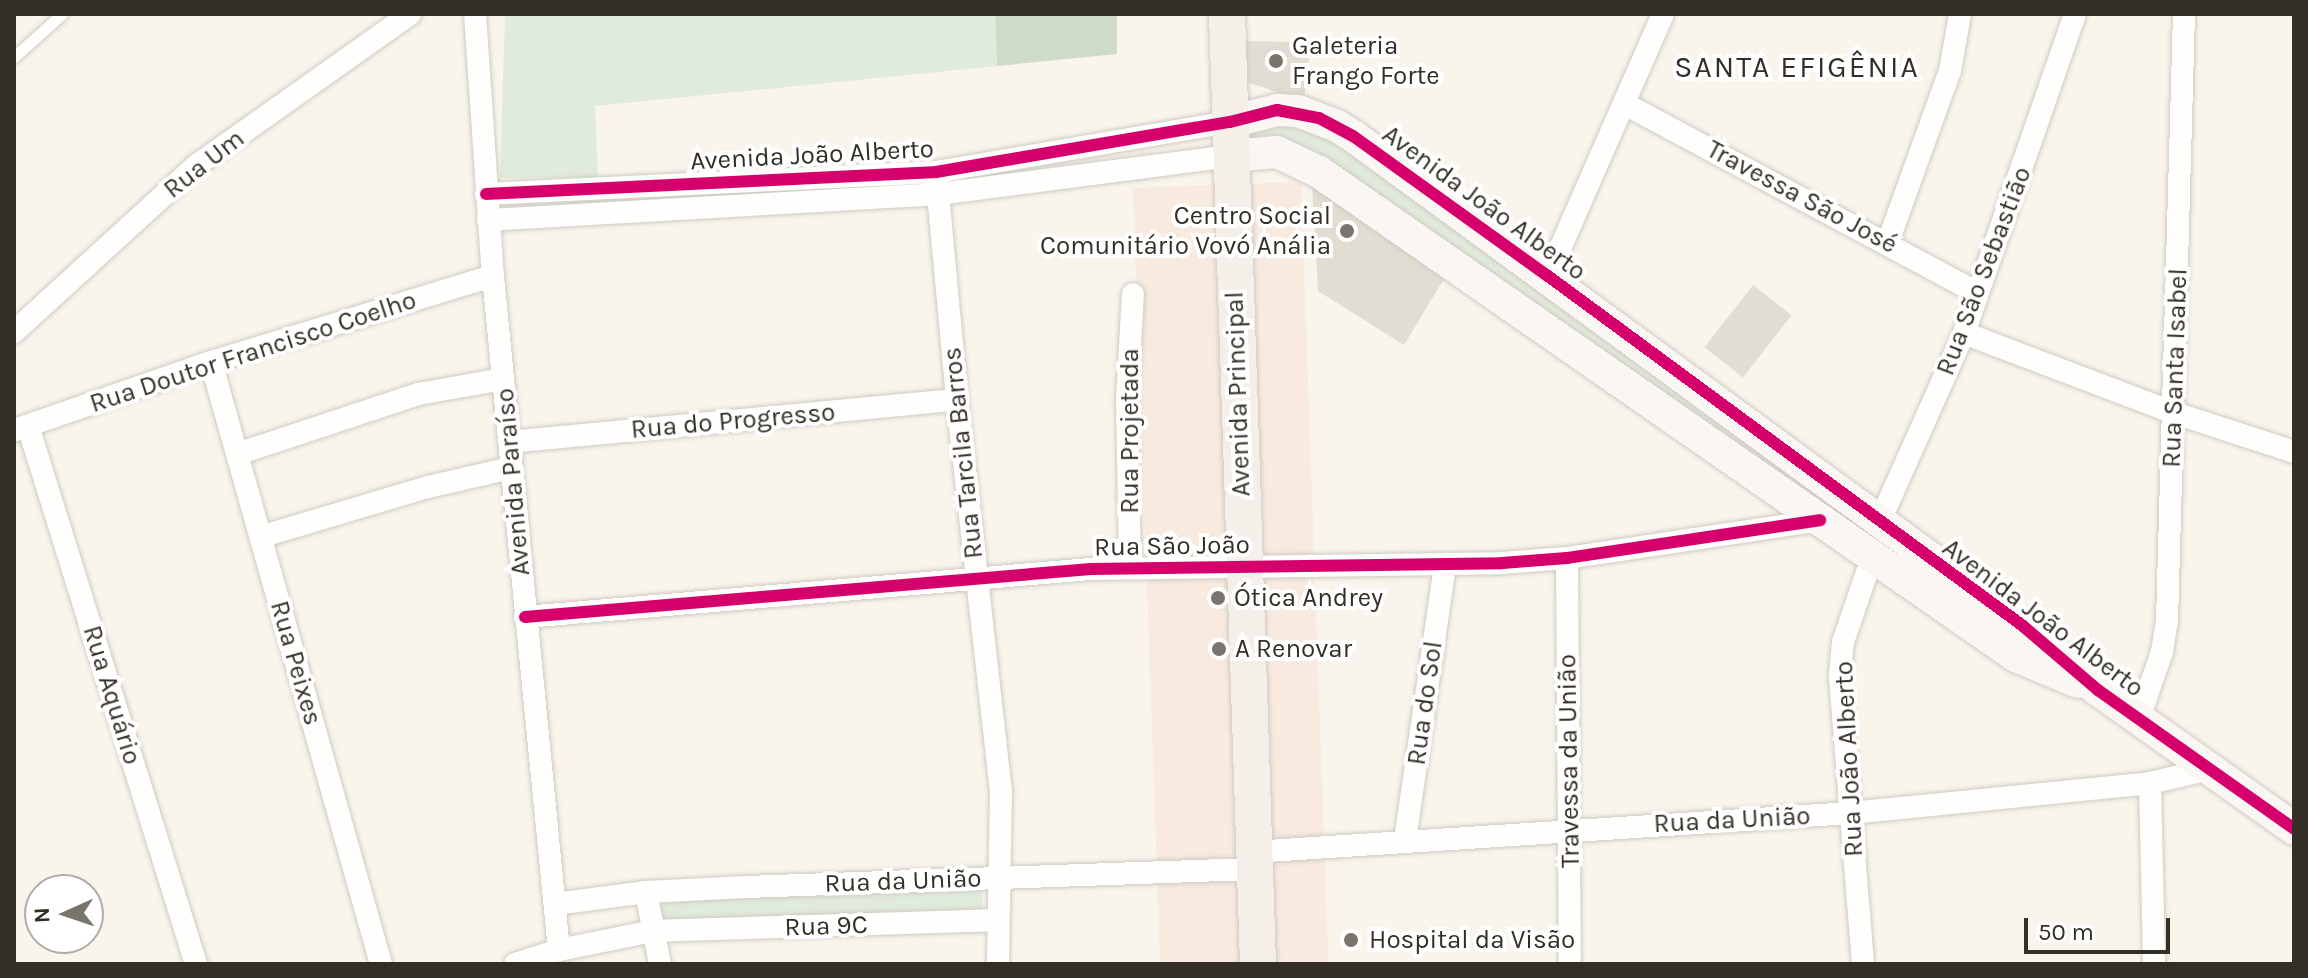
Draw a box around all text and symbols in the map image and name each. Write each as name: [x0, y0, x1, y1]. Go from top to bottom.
place label: Galeteria Frango Forte: [1292, 30, 1440, 92]
district label: SANTA EFIGÊNIA: [1674, 49, 1920, 85]
marker: Galeteria Frango Forte: [1267, 52, 1285, 70]
street label: Avenida João Alberto: [1376, 119, 1592, 287]
street label: Rua Um: [158, 123, 250, 205]
street label: Avenida João Alberto: [689, 133, 935, 177]
street label: Travessa São José: [1701, 134, 1903, 260]
street label: Rua São Sebastião: [1930, 162, 2038, 380]
place label: Centro Social Comunitário Vovó Anália: [1040, 200, 1331, 262]
marker: Centro Social Comunitário Vovó Anália: [1338, 222, 1356, 240]
street label: Rua Santa Isabel: [2156, 268, 2194, 468]
street label: Rua Doutor Francisco Coelho: [86, 284, 420, 420]
street label: Avenida Principal: [1219, 291, 1257, 497]
street label: Rua Tarcila Barros: [936, 346, 990, 560]
street label: Rua Projetada: [1114, 348, 1146, 514]
street label: Avenida Paraíso: [489, 387, 537, 577]
street label: Rua do Progresso: [630, 397, 836, 445]
street label: Rua São João: [1094, 529, 1250, 563]
street label: Avenida João Alberto: [1936, 532, 2150, 704]
place label: Ótica Andrey: [1234, 582, 1383, 614]
marker: Ótica Andrey: [1209, 589, 1227, 607]
street label: Rua Peixes: [263, 597, 329, 729]
street label: Rua Aquário: [76, 622, 148, 768]
place label: A Renovar: [1235, 633, 1352, 665]
street label: Rua do Sol: [1401, 639, 1449, 767]
marker: A Renovar: [1210, 640, 1228, 658]
street label: Travessa da União: [1552, 654, 1586, 868]
street label: Rua João Alberto: [1828, 660, 1870, 858]
street label: Rua da União: [1653, 800, 1811, 840]
street label: Rua da União: [824, 863, 982, 899]
north arrow: [24, 874, 104, 954]
scale bar: [2028, 902, 2174, 952]
text: N: [29, 907, 55, 924]
street label: Rua 9C: [784, 909, 868, 943]
text: 50 m: [2038, 918, 2094, 946]
place label: Hospital da Visão: [1369, 924, 1575, 956]
marker: Hospital da Visão: [1340, 929, 1362, 951]

